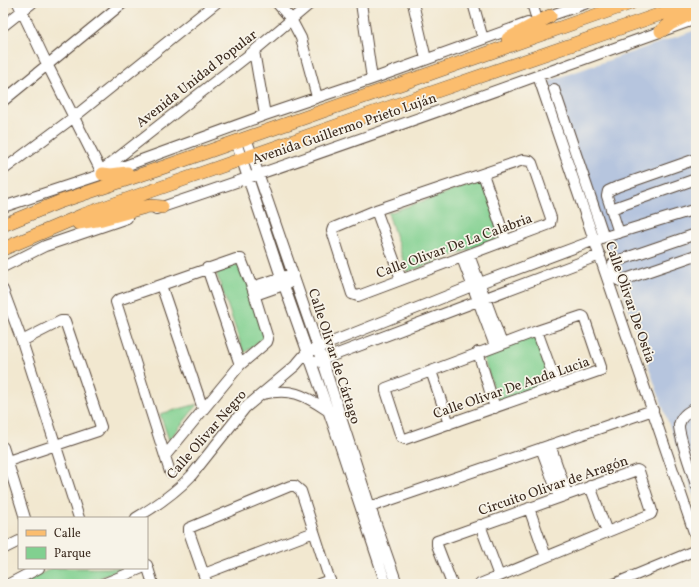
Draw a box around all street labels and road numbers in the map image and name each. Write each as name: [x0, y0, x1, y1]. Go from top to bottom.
street label: Avenida Unidad Popular: [132, 26, 262, 133]
street label: Avenida Guillermo Prieto Luján: [250, 89, 439, 170]
street label: Calle Olivar De La Calabria: [374, 209, 535, 284]
street label: Calle Olivar De Ostia: [600, 239, 659, 366]
street label: Calle Olivar de Cártago: [303, 286, 364, 427]
street label: Calle Olivar De Anda Lucia: [431, 353, 592, 424]
street label: Calle Olivar Negro: [163, 386, 251, 484]
street label: Circuito Olivar de Aragón: [476, 452, 631, 521]

